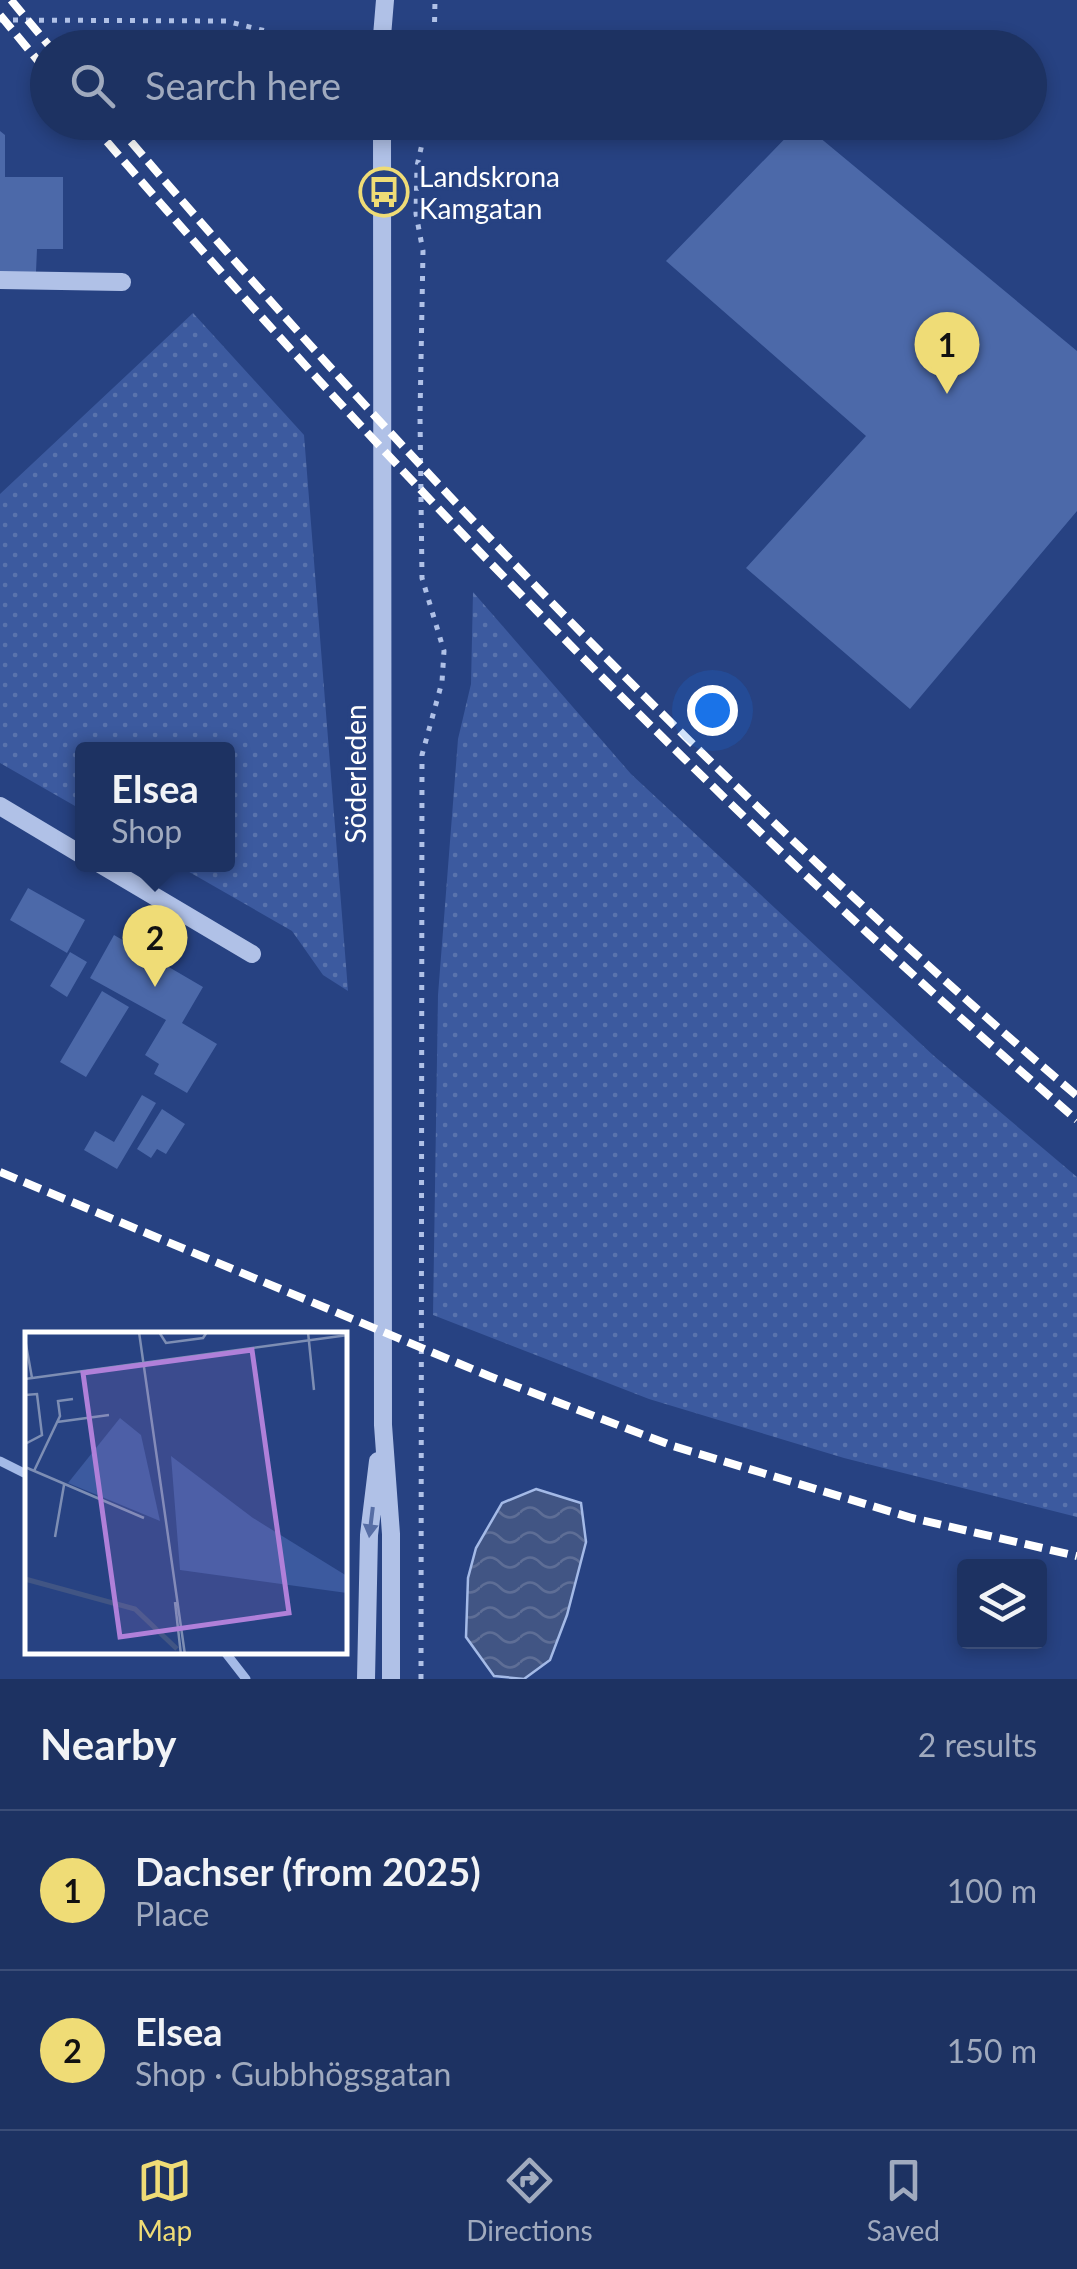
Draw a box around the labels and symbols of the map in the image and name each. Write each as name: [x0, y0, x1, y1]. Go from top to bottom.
place label: Landskrona Kamgatan: [419, 159, 560, 225]
bus stop icon: Landskrona Kamgatan: [358, 166, 410, 218]
pin: 1: [914, 312, 980, 394]
your location: [687, 685, 738, 736]
street label: Söderleden: [338, 704, 372, 844]
pin: 2: [122, 904, 188, 987]
inset map: [25, 1332, 348, 1654]
one-way arrow: [363, 1507, 379, 1538]

